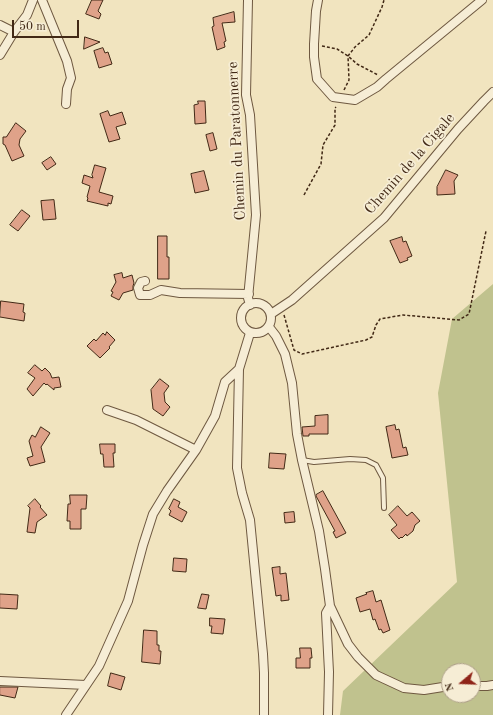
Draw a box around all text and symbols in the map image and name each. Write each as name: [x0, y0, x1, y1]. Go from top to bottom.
scale bar: [14, 12, 81, 38]
text: 50 m: [19, 21, 46, 33]
street label: Chemin du Paratonnerre: [224, 61, 250, 221]
street label: Chemin de la Cigale: [361, 110, 459, 218]
north arrow: [441, 663, 481, 703]
text: N: [444, 681, 457, 693]

